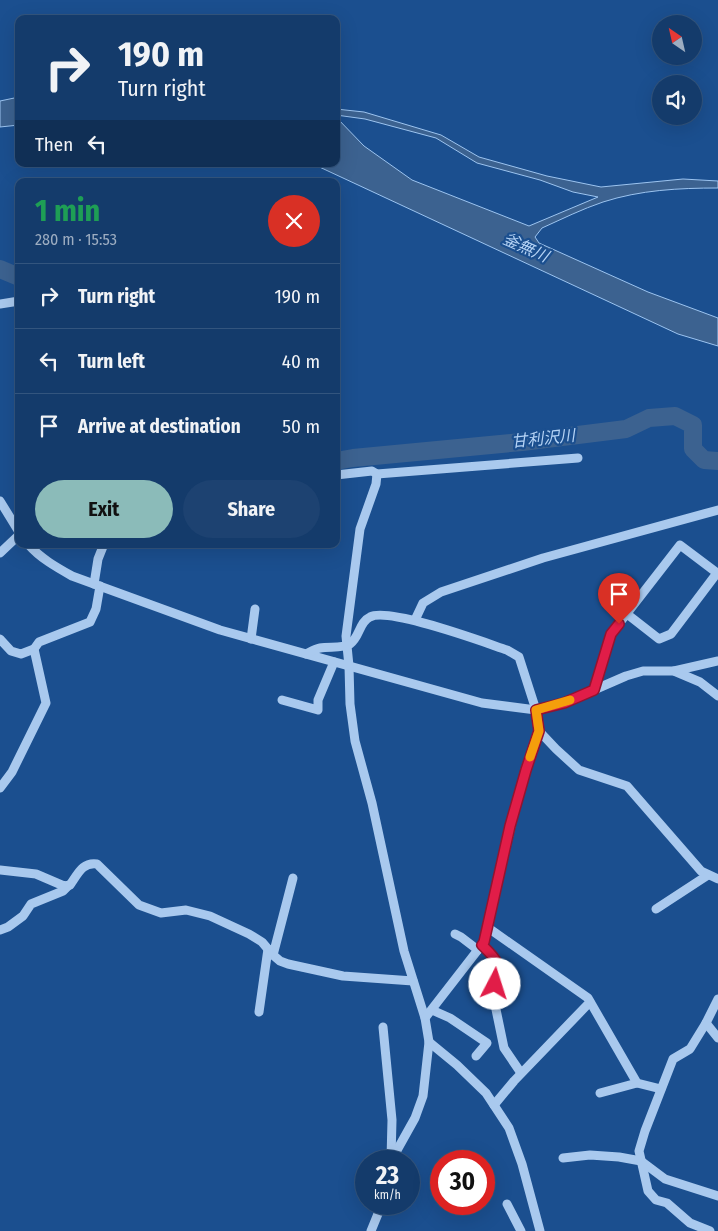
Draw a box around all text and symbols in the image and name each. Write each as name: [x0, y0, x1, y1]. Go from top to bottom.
north arrow: [652, 15, 702, 65]
map controls: [652, 15, 702, 125]
text: 190 m: [118, 33, 204, 75]
icon: right: [35, 35, 100, 100]
text: Turn right: [118, 75, 206, 102]
button: sound: [652, 75, 702, 125]
icon: left: [83, 130, 111, 158]
text: Then: [35, 133, 73, 156]
text: 1 min: [35, 193, 100, 229]
button: close: [268, 195, 320, 247]
water label: 釜無川: [500, 229, 553, 267]
text: 280 m · 15:53: [35, 230, 117, 249]
icon: right: [35, 282, 63, 310]
text: Turn right: [78, 285, 155, 308]
text: 190 m: [274, 285, 320, 308]
icon: left: [35, 347, 63, 375]
text: Turn left: [78, 350, 145, 373]
text: 40 m: [282, 350, 320, 373]
icon: arrive: [35, 412, 63, 440]
text: Arrive at destination: [78, 415, 241, 438]
text: 50 m: [282, 415, 320, 438]
water label: 甘利沢川: [510, 425, 578, 451]
button: Exit: [35, 480, 173, 538]
button: Share: [183, 480, 320, 538]
pin: [598, 573, 640, 624]
icon: arrive: [605, 580, 633, 608]
position arrow: [468, 957, 520, 1009]
speed limit sign: 30: [430, 1150, 495, 1215]
text: 23: [376, 1161, 399, 1191]
text: km/h: [374, 1188, 401, 1202]

